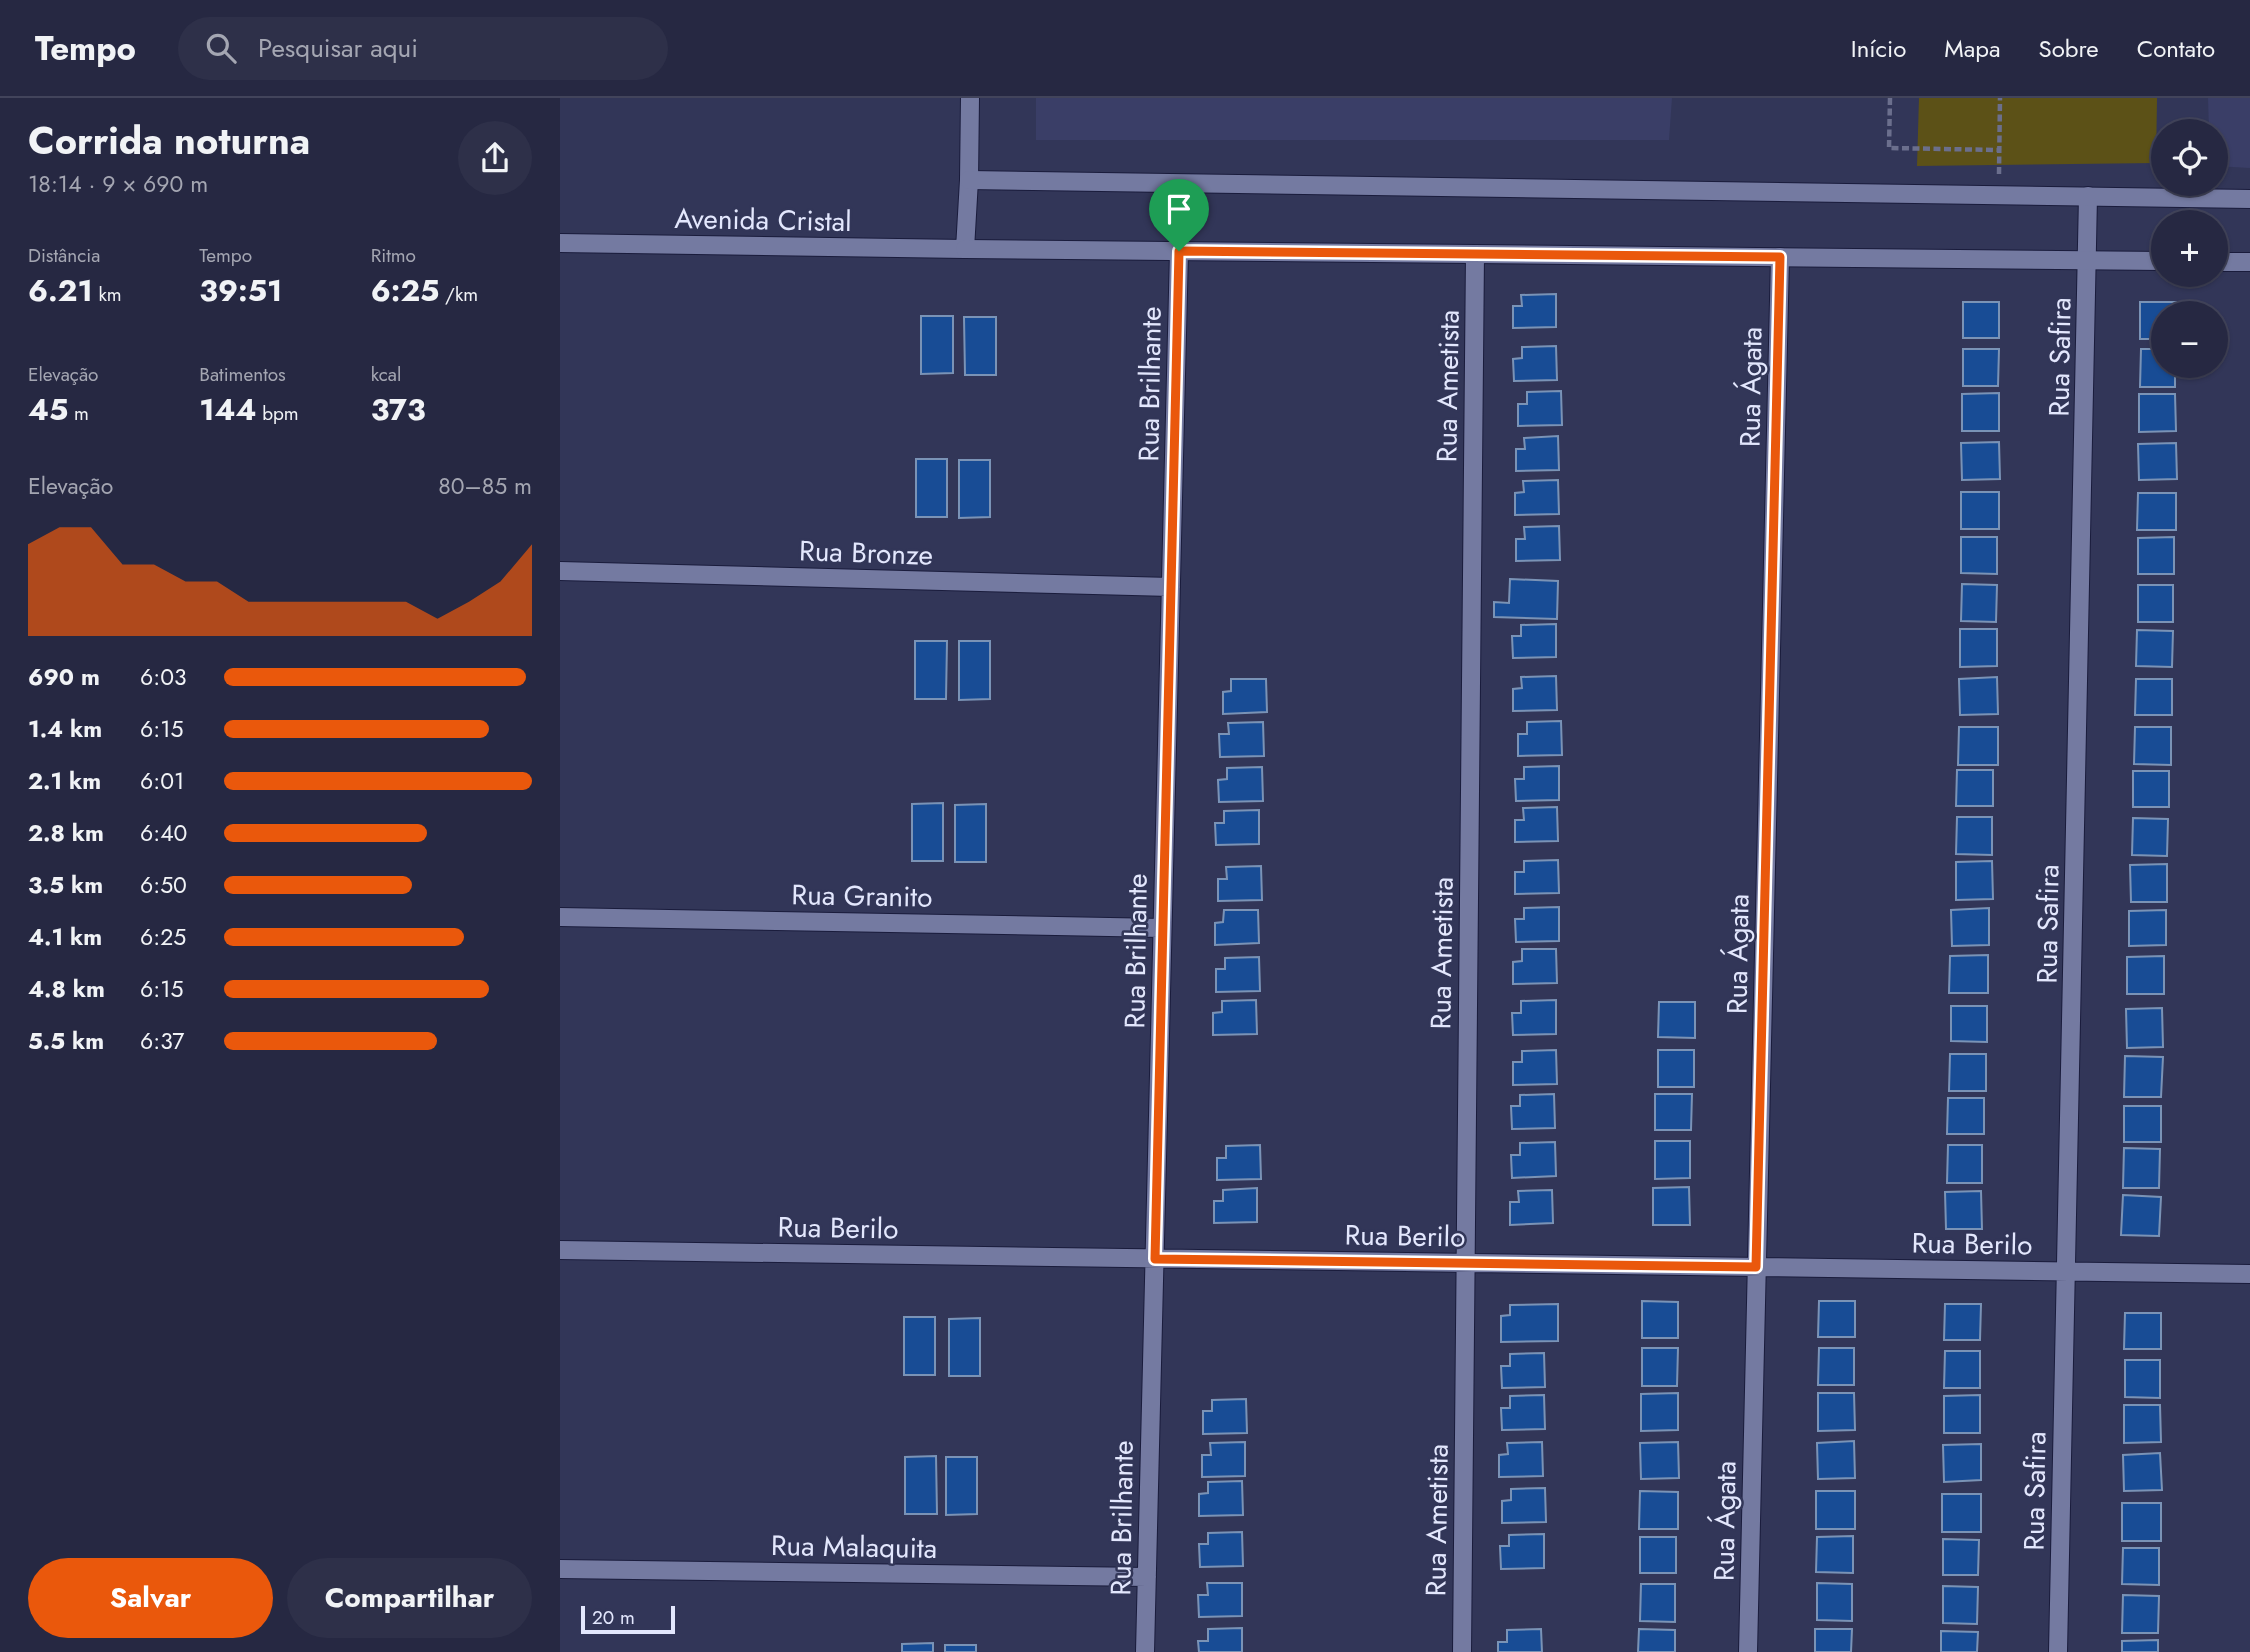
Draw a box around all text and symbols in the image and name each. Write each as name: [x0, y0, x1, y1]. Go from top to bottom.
search box: [178, 17, 668, 80]
text: Tempo: [35, 25, 136, 72]
icon: search: [202, 29, 240, 67]
text: Pesquisar aqui: [258, 29, 418, 67]
text: Início: [1851, 31, 1906, 66]
text: Mapa: [1944, 31, 2001, 66]
text: Sobre: [2039, 31, 2099, 66]
text: Contato: [2137, 31, 2215, 66]
text: Corrida noturna: [28, 113, 310, 168]
map controls: [2151, 119, 2228, 378]
button: locate: [2151, 119, 2228, 196]
button: share: [458, 121, 532, 195]
text: 18:14 · 9 × 690 m: [28, 167, 208, 201]
pin: [1149, 179, 1209, 251]
icon: arrive: [1160, 190, 1198, 228]
street label: Avenida Cristal: [674, 198, 852, 242]
button: +: [2151, 210, 2228, 287]
text: Distância: [28, 242, 100, 269]
text: Tempo: [199, 242, 252, 269]
text: Ritmo: [371, 242, 416, 269]
text: 6.21: [28, 269, 93, 312]
text: 39:51: [199, 269, 282, 312]
text: 6:25: [371, 269, 439, 312]
text: km: [93, 281, 122, 308]
text: /km: [439, 281, 478, 308]
street label: Rua Safira: [2038, 297, 2082, 417]
button: −: [2151, 301, 2228, 378]
street label: Rua Brilhante: [1128, 306, 1172, 462]
street label: Rua Ametista: [1426, 309, 1470, 463]
street label: Rua Ágata: [1729, 326, 1773, 448]
text: Elevação: [28, 361, 99, 388]
text: Batimentos: [199, 361, 286, 388]
text: kcal: [371, 361, 401, 388]
text: 45: [28, 388, 68, 431]
text: 144: [199, 388, 256, 431]
text: 373: [371, 388, 426, 431]
text: m: [68, 400, 89, 427]
text: bpm: [256, 400, 299, 427]
text: Elevação: [28, 469, 113, 503]
text: 80–85 m: [438, 469, 532, 503]
street label: Rua Bronze: [798, 530, 934, 576]
text: 690 m: [28, 660, 100, 694]
text: 6:03: [140, 660, 187, 694]
text: 1.4 km: [28, 712, 102, 746]
text: 6:15: [140, 712, 183, 746]
text: 2.1 km: [28, 764, 101, 798]
text: 6:01: [140, 764, 184, 798]
text: 2.8 km: [28, 816, 104, 850]
text: 6:40: [140, 816, 187, 850]
street label: Rua Safira: [2026, 864, 2070, 984]
text: 3.5 km: [28, 868, 103, 902]
text: 6:50: [140, 868, 187, 902]
street label: Rua Brilhante: [1114, 873, 1158, 1029]
street label: Rua Granito: [791, 874, 933, 918]
street label: Rua Ametista: [1420, 876, 1464, 1030]
street label: Rua Ágata: [1716, 893, 1760, 1015]
text: 4.1 km: [28, 920, 102, 954]
text: 6:25: [140, 920, 186, 954]
text: 4.8 km: [28, 972, 105, 1006]
text: 6:15: [140, 972, 183, 1006]
text: 5.5 km: [28, 1024, 104, 1058]
text: 6:37: [140, 1024, 184, 1058]
street label: Rua Berilo: [777, 1206, 899, 1250]
street label: Rua Berilo: [1344, 1214, 1466, 1258]
street label: Rua Berilo: [1911, 1222, 2033, 1266]
street label: Rua Safira: [2013, 1431, 2057, 1551]
street label: Rua Brilhante: [1100, 1440, 1144, 1596]
street label: Rua Ametista: [1415, 1443, 1459, 1597]
street label: Rua Ágata: [1703, 1460, 1747, 1582]
street label: Rua Malaquita: [770, 1525, 938, 1569]
button: Salvar: [28, 1558, 273, 1638]
button: Compartilhar: [287, 1558, 532, 1638]
scale bar: [581, 1603, 676, 1635]
text: 20 m: [592, 1604, 635, 1631]

